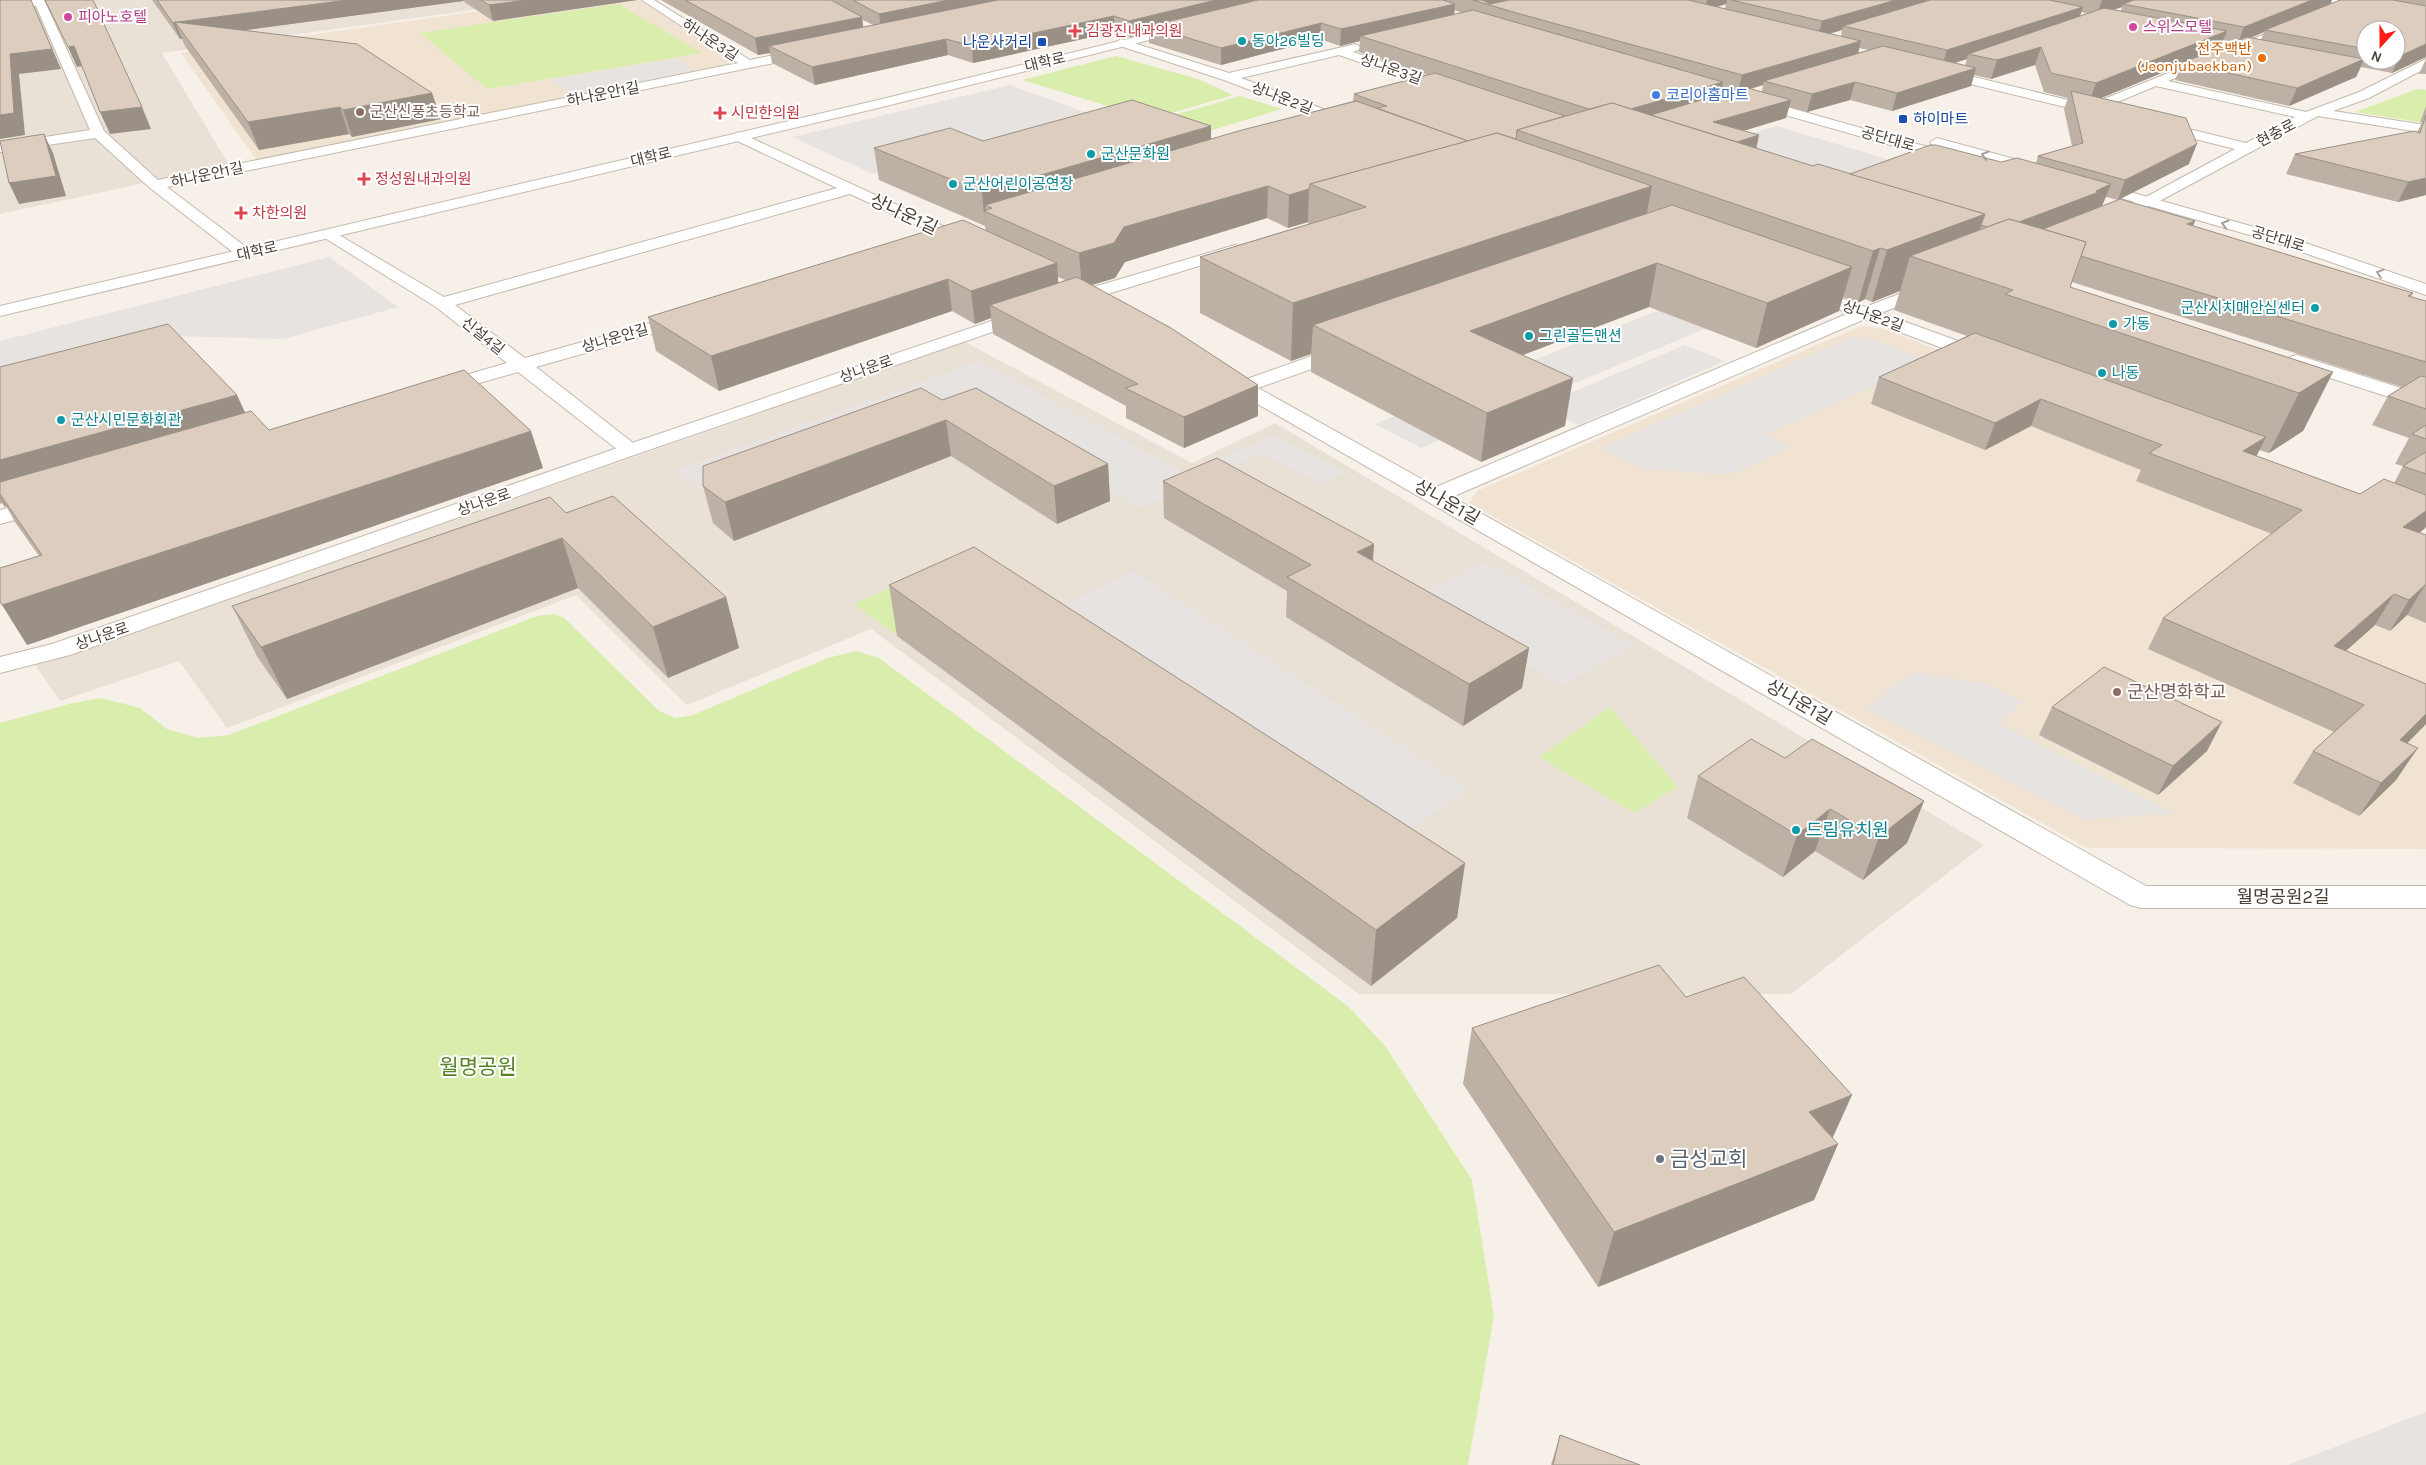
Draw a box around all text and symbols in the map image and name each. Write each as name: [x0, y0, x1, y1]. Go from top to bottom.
place label: 피아노호텔: [78, 8, 147, 26]
marker: 피아노호텔: [62, 11, 74, 23]
street label: 하나운3길: [678, 15, 742, 65]
place label: 스위스모텔: [2143, 18, 2212, 36]
north arrow: [2356, 20, 2406, 70]
marker: 스위스모텔: [2127, 21, 2139, 33]
place label: 김광진내과의원: [1086, 22, 1183, 40]
marker: 김광진내과의원: [1068, 24, 1082, 38]
place label: 동아26빌딩: [1252, 32, 1324, 50]
place label: 나운사거리: [963, 33, 1032, 51]
marker: 동아26빌딩: [1236, 35, 1248, 47]
marker: 나운사거리: [1036, 36, 1048, 48]
place label: 전주백반 (Jeonjubaekban): [2137, 40, 2252, 75]
text: N: [2369, 47, 2384, 66]
street label: 대학로: [1023, 48, 1067, 76]
street label: 상나운3길: [1358, 50, 1424, 88]
marker: 전주백반 (Jeonjubaekban): [2256, 52, 2268, 64]
street label: 하나운안1길: [565, 78, 641, 110]
street label: 상나운2길: [1249, 78, 1315, 118]
place label: 코리아홈마트: [1666, 86, 1749, 104]
marker: 코리아홈마트: [1650, 89, 1662, 101]
place label: 군산신풍초등학교: [370, 103, 480, 121]
place label: 시민한의원: [731, 104, 800, 122]
marker: 군산신풍초등학교: [354, 106, 366, 118]
marker: 시민한의원: [713, 106, 727, 120]
place label: 하이마트: [1913, 110, 1968, 128]
marker: 하이마트: [1897, 113, 1909, 125]
street label: 현충로: [2253, 115, 2299, 151]
street label: 공단대로: [1859, 123, 1917, 155]
street label: 대학로: [629, 143, 673, 171]
place label: 군산문화원: [1101, 145, 1170, 163]
marker: 군산문화원: [1085, 148, 1097, 160]
one-way arrow: [1981, 150, 1990, 161]
street label: 하나운안1길: [169, 159, 245, 191]
place label: 정성원내과의원: [375, 170, 472, 188]
marker: 정성원내과의원: [357, 172, 371, 186]
place label: 군산어린이공연장: [963, 175, 1074, 193]
marker: 군산어린이공연장: [947, 178, 959, 190]
street label: 상나운1길: [867, 189, 941, 239]
place label: 차한의원: [252, 204, 307, 222]
marker: 차한의원: [234, 206, 248, 220]
one-way arrow: [2222, 219, 2230, 229]
street label: 공단대로: [2249, 222, 2307, 256]
street label: 대학로: [235, 238, 279, 264]
one-way arrow: [2376, 269, 2385, 279]
street label: 상나운2길: [1840, 297, 1906, 335]
place label: 군산시치매안심센터: [2181, 299, 2305, 317]
marker: 군산시치매안심센터: [2309, 302, 2321, 314]
street label: 신설4길: [458, 313, 508, 359]
place label: 가동: [2123, 315, 2151, 333]
marker: 가동: [2107, 318, 2119, 330]
street label: 상나운안길: [579, 320, 651, 356]
place label: 그린골든맨션: [1539, 327, 1622, 345]
marker: 그린골든맨션: [1523, 330, 1535, 342]
street label: 상나운로: [837, 352, 895, 386]
place label: 나동: [2112, 364, 2140, 382]
marker: 나동: [2096, 367, 2108, 379]
place label: 군산시민문화회관: [71, 411, 182, 429]
marker: 군산시민문화회관: [55, 414, 67, 426]
street label: 상나운1길: [1410, 474, 1484, 530]
street label: 상나운로: [455, 485, 513, 519]
street label: 상나운로: [73, 619, 131, 653]
street label: 상나운1길: [1762, 674, 1836, 730]
place label: 군산명화학교: [2127, 681, 2226, 703]
marker: 군산명화학교: [2111, 686, 2123, 698]
place label: 드림유치원: [1806, 819, 1889, 841]
marker: 드림유치원: [1790, 824, 1802, 836]
street label: 월명공원2길: [2236, 886, 2330, 908]
park label: 월명공원: [439, 1055, 517, 1079]
place label: 금성교회: [1670, 1147, 1747, 1171]
marker: 금성교회: [1654, 1153, 1666, 1165]

